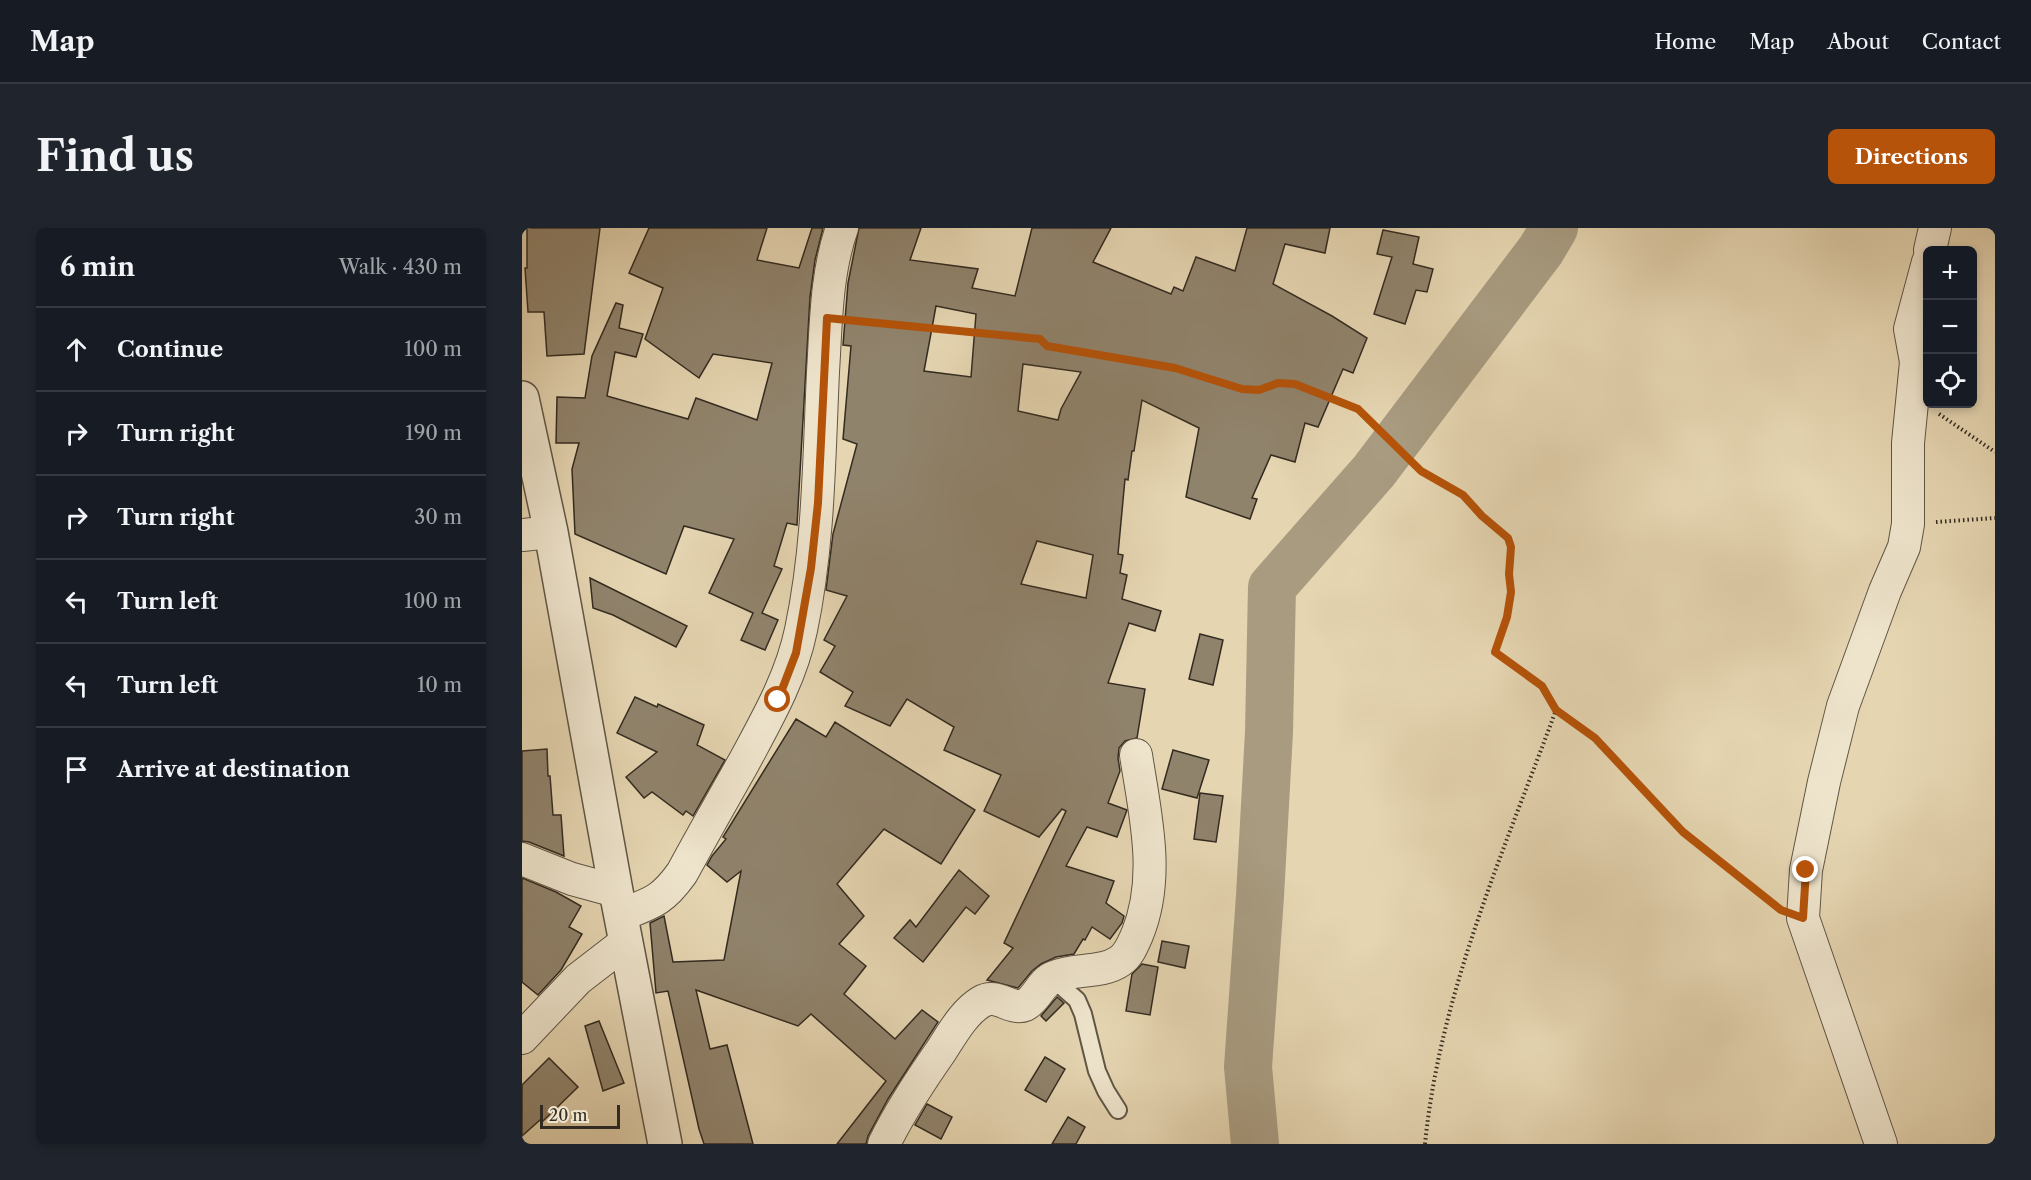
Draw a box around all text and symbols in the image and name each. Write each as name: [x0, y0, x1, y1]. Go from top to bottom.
text: Map: [30, 24, 94, 58]
text: Home: [1655, 29, 1716, 54]
text: Map: [1749, 29, 1794, 54]
text: About: [1827, 29, 1889, 54]
text: Contact: [1922, 29, 2001, 54]
button: Directions: [1828, 129, 1995, 184]
text: Find us: [36, 130, 194, 182]
map controls: [1923, 246, 1977, 408]
button: +: [1923, 246, 1977, 300]
text: 6 min: [60, 251, 135, 283]
text: Walk · 430 m: [339, 255, 462, 279]
button: −: [1923, 300, 1977, 354]
icon: ahead: [60, 333, 93, 366]
text: Continue: [117, 336, 223, 363]
text: 100 m: [404, 337, 462, 361]
button: locate: [1923, 354, 1977, 408]
icon: right: [60, 417, 93, 450]
text: Turn right: [117, 420, 235, 447]
text: 190 m: [405, 421, 462, 445]
icon: right: [60, 501, 93, 534]
text: Turn right: [117, 504, 235, 531]
text: 30 m: [414, 505, 462, 529]
icon: left: [60, 585, 93, 618]
text: Turn left: [117, 588, 218, 615]
text: 100 m: [404, 589, 462, 613]
icon: left: [60, 669, 93, 702]
text: Turn left: [117, 672, 218, 699]
text: 10 m: [417, 673, 462, 697]
route start: [764, 686, 790, 712]
icon: arrive: [60, 753, 93, 786]
text: Arrive at destination: [117, 756, 350, 783]
route end: [1792, 856, 1818, 882]
scale bar: [540, 1102, 620, 1130]
text: 20 m: [549, 1105, 588, 1125]

